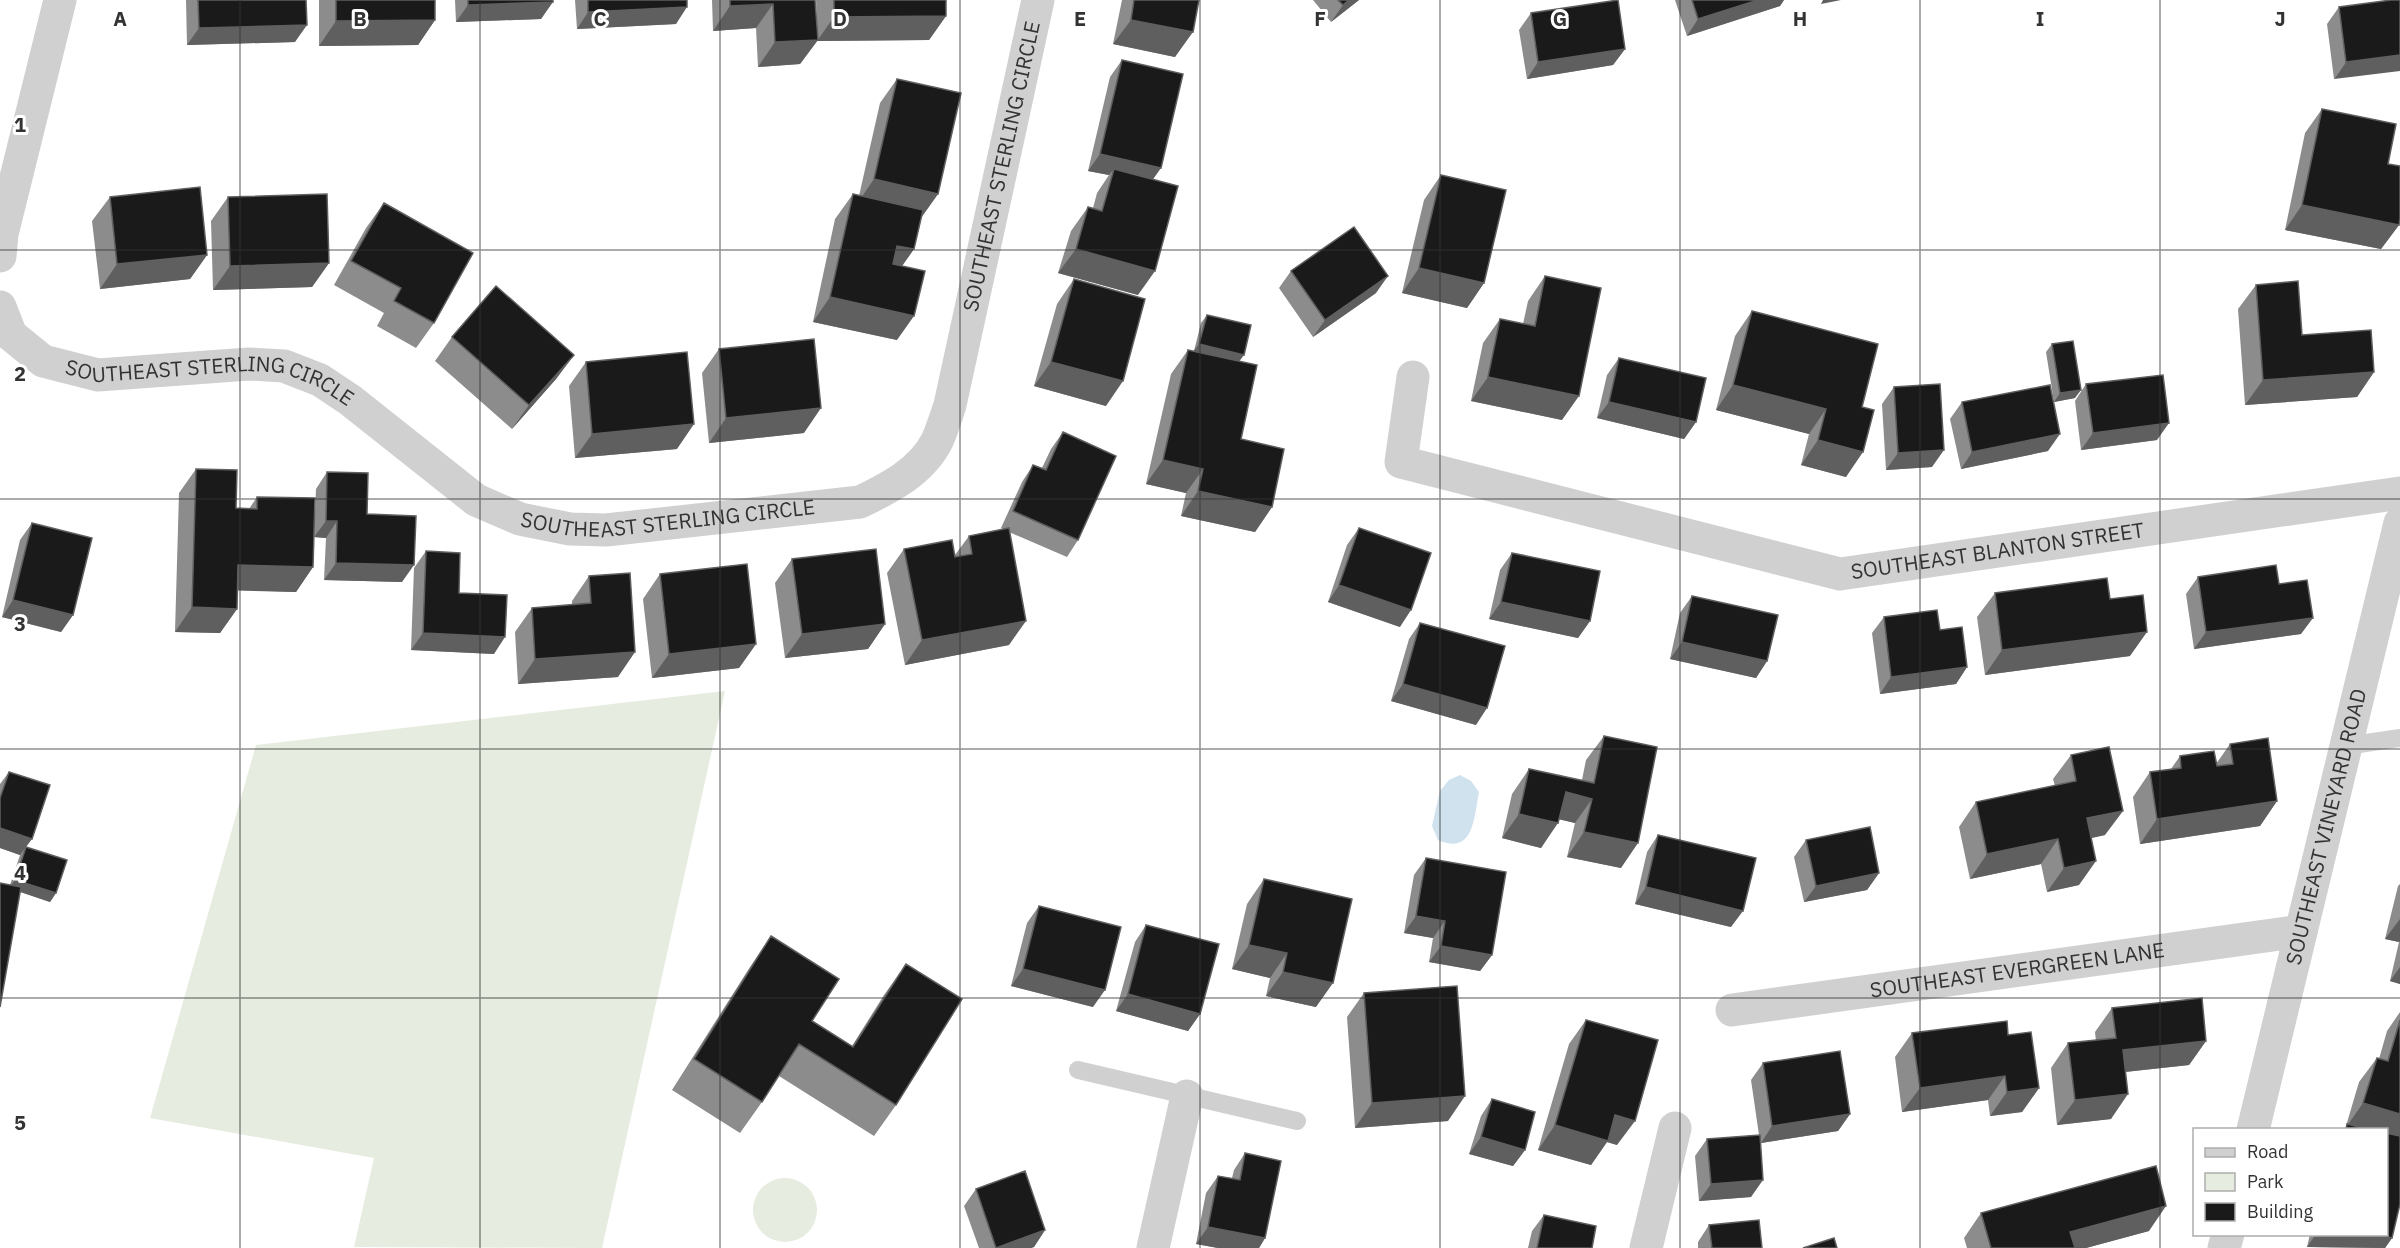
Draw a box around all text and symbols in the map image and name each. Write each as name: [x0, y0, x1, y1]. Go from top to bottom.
text: A: [113, 5, 127, 32]
text: B: [353, 5, 367, 32]
text: C: [593, 5, 607, 32]
text: D: [833, 5, 847, 32]
text: E: [1074, 5, 1086, 32]
text: F: [1314, 5, 1326, 32]
text: G: [1553, 5, 1567, 32]
text: H: [1793, 5, 1807, 32]
text: I: [2036, 5, 2044, 32]
text: J: [2274, 5, 2286, 32]
street label: SOUTHEAST STERLING CIRCLE: [956, 18, 1046, 314]
text: 1: [14, 111, 26, 138]
street label: SOUTHEAST STERLING CIRCLE: [63, 349, 360, 412]
text: 2: [14, 360, 26, 387]
street label: SOUTHEAST STERLING CIRCLE: [518, 492, 816, 544]
street label: SOUTHEAST BLANTON STREET: [1849, 515, 2146, 585]
text: 3: [14, 610, 26, 637]
street label: SOUTHEAST VINEYARD ROAD: [2279, 686, 2372, 968]
text: 4: [14, 859, 26, 886]
street label: SOUTHEAST EVERGREEN LANE: [1868, 935, 2166, 1004]
text: 5: [14, 1109, 26, 1136]
legend: [2193, 1128, 2388, 1236]
text: Road: [2247, 1140, 2288, 1163]
text: Park: [2247, 1170, 2284, 1193]
text: Building: [2247, 1200, 2314, 1223]

